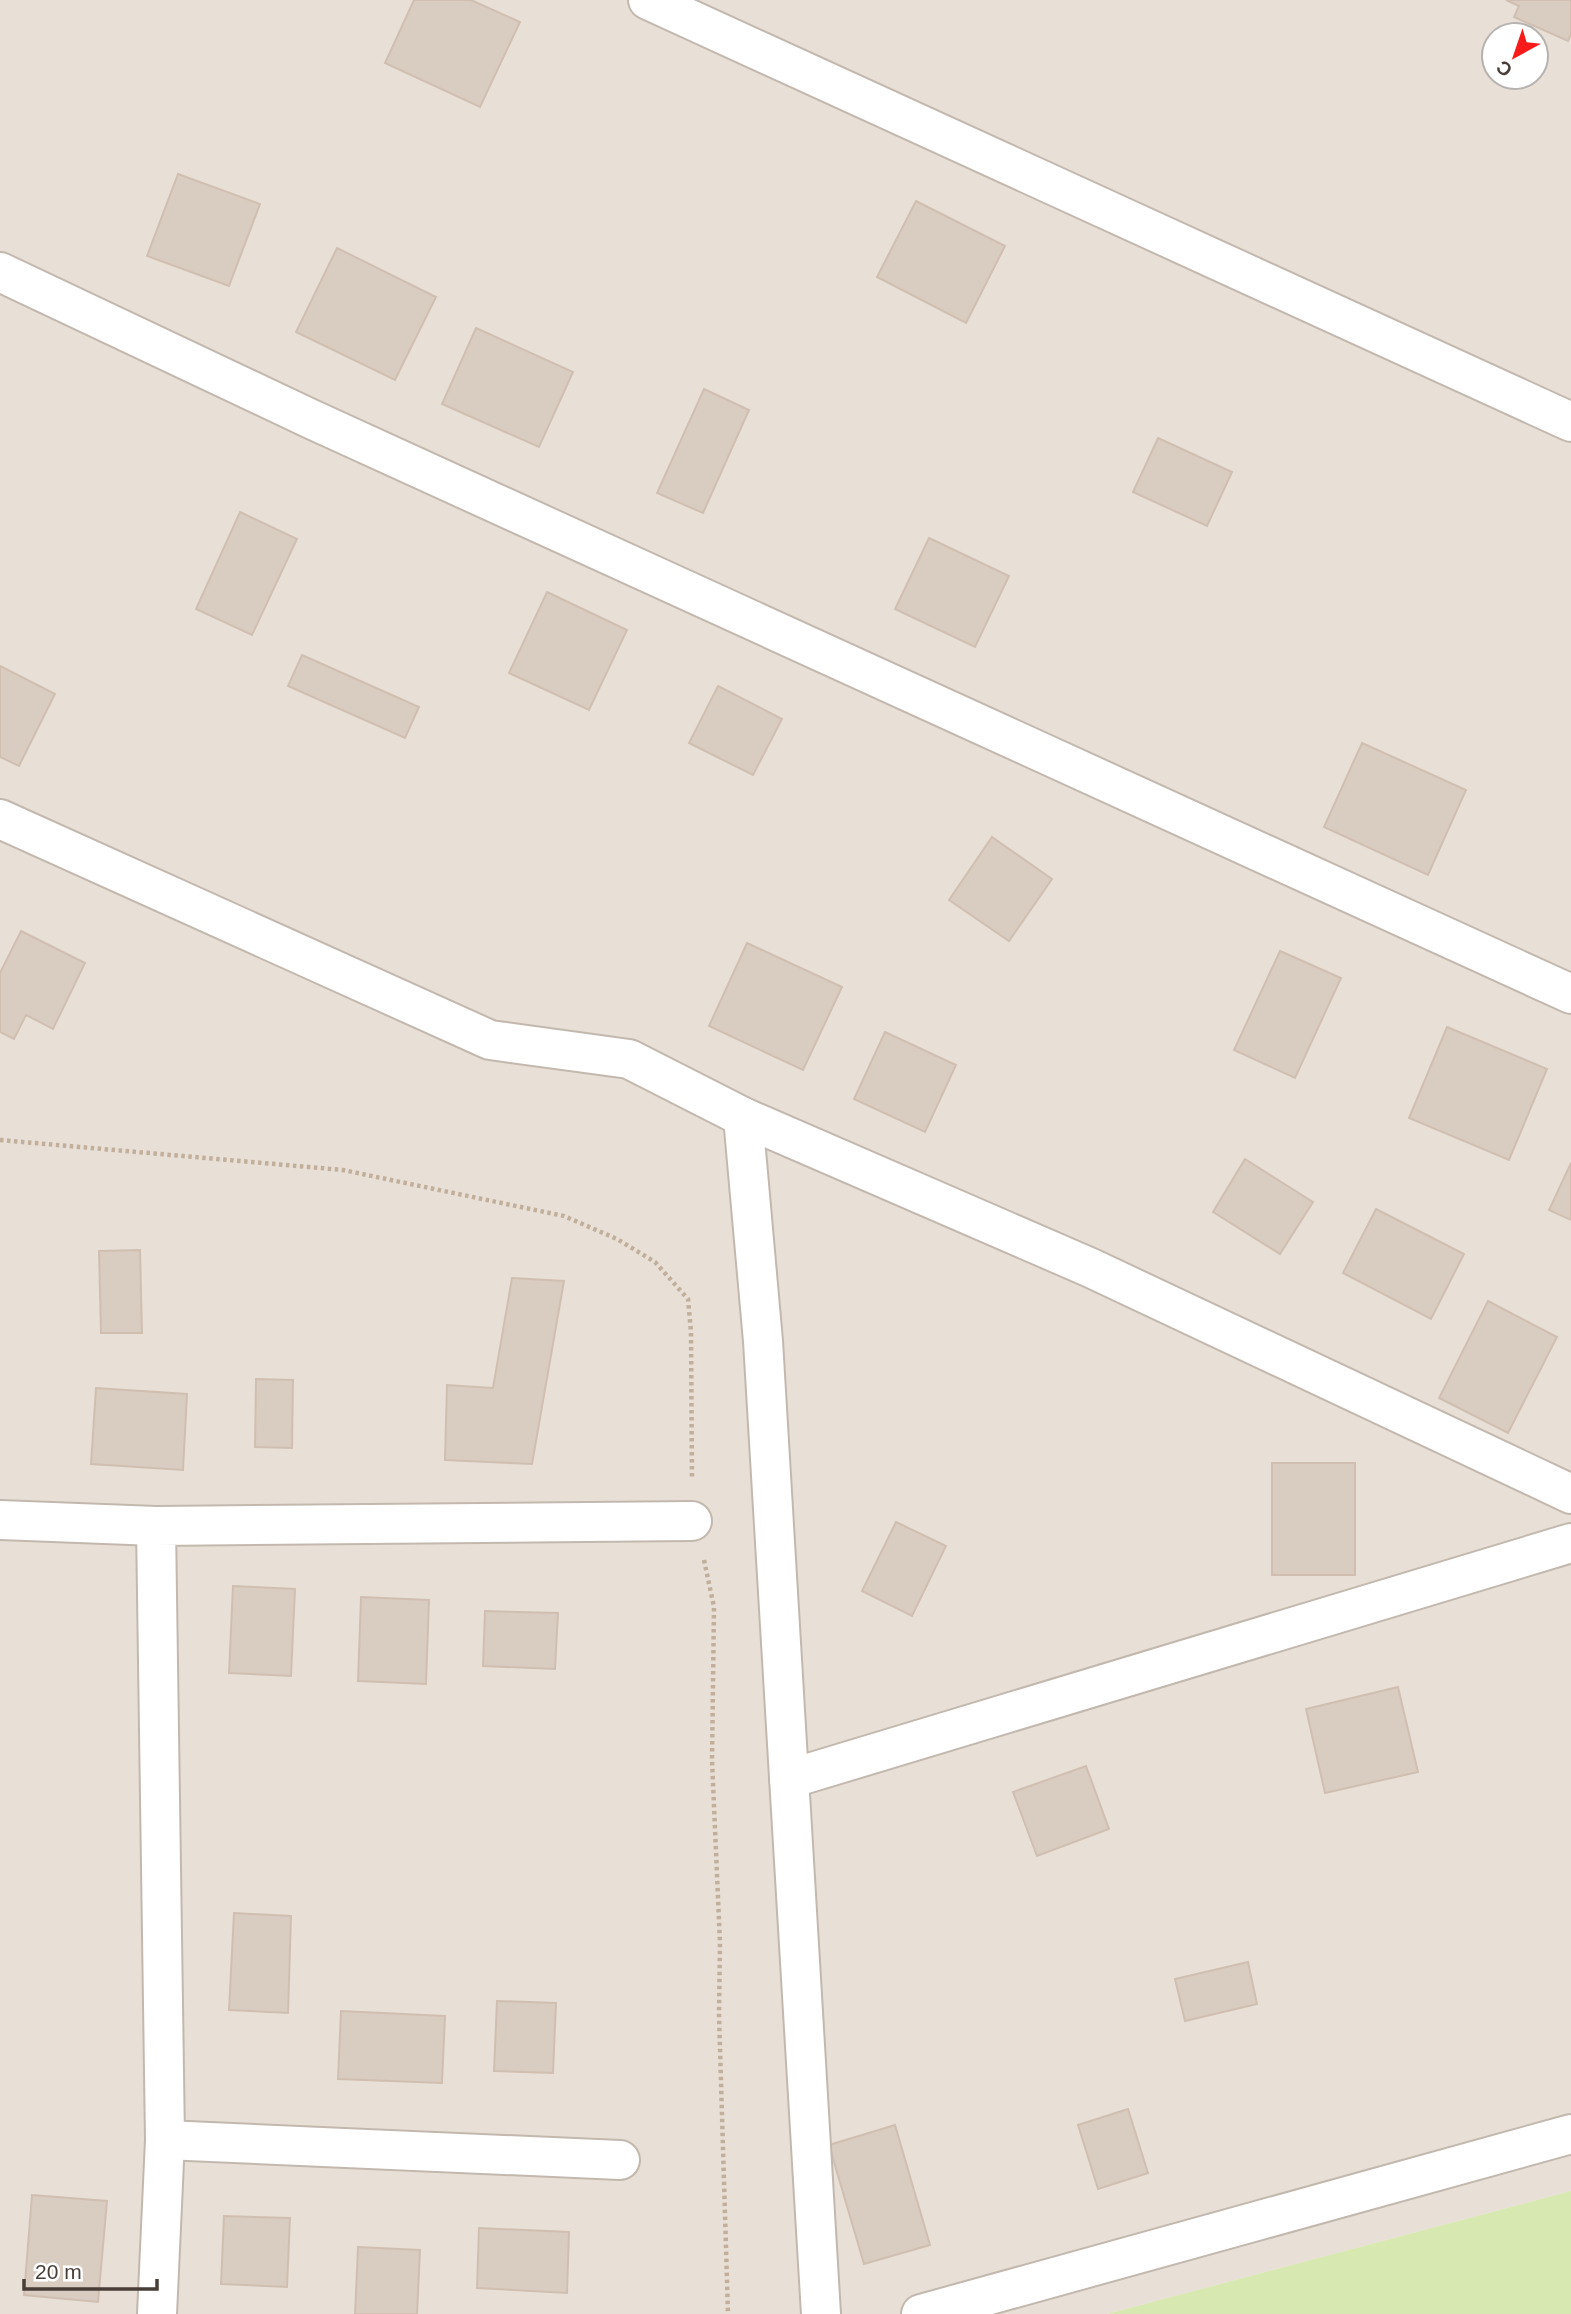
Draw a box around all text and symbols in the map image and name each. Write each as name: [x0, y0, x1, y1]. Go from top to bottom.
north arrow: [1480, 21, 1550, 91]
text: С: [1492, 56, 1516, 81]
scale bar: [24, 2248, 158, 2292]
text: 20 m: [35, 2260, 82, 2283]

